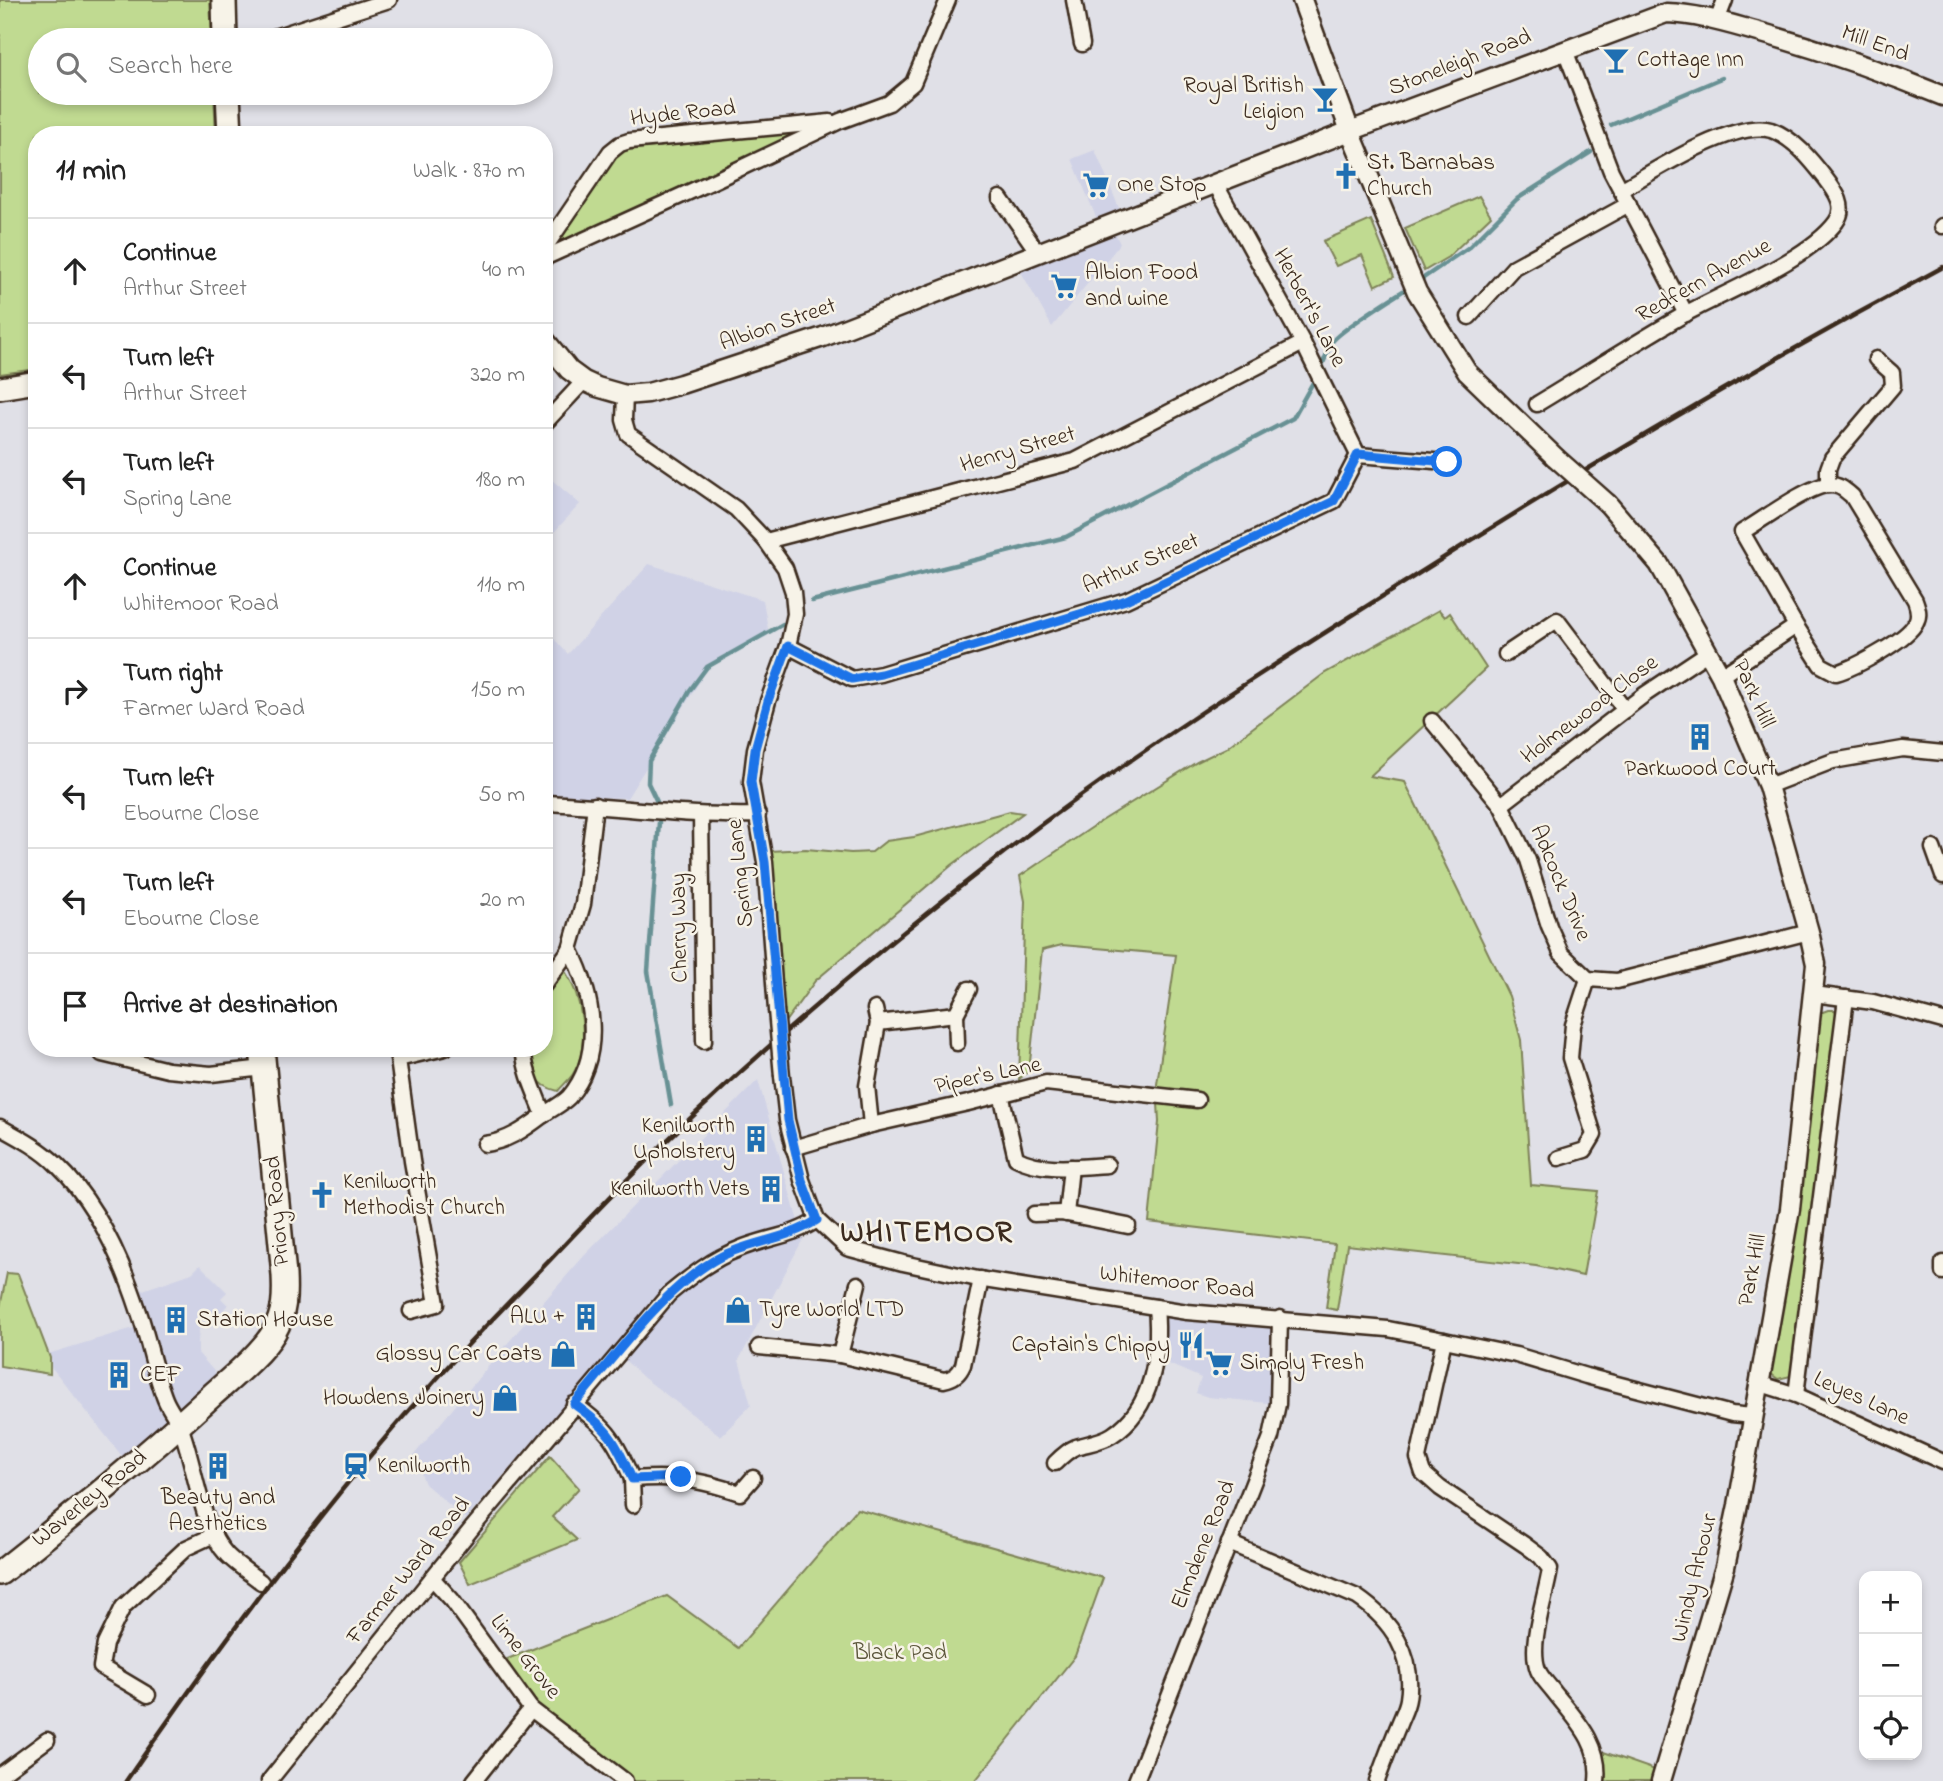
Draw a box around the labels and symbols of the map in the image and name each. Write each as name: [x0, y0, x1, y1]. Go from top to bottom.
street label: Mill End: [1837, 17, 1913, 71]
street label: Stoneleigh Road: [1384, 21, 1537, 106]
place label: Cottage Inn: [1637, 44, 1744, 78]
bar icon: Cottage Inn: [1601, 45, 1631, 75]
place label: Royal British Leigion: [1183, 70, 1304, 130]
bar icon: Royal British Leigion: [1310, 84, 1340, 114]
street label: Hyde Road: [629, 92, 738, 138]
place label: St. Barnabas Church: [1367, 147, 1495, 206]
church icon: St. Barnabas Church: [1331, 161, 1361, 191]
place label: One Stop: [1117, 169, 1206, 202]
supermarket icon: One Stop: [1081, 170, 1111, 200]
street label: Redfern Avenue: [1630, 230, 1778, 332]
street label: Herbert's Lane: [1264, 243, 1355, 374]
place label: Albion Food and wine: [1085, 257, 1198, 316]
supermarket icon: Albion Food and wine: [1049, 271, 1079, 301]
street label: Albion Street: [715, 290, 841, 360]
street label: Henry Street: [956, 418, 1080, 484]
route start: [1431, 446, 1462, 477]
street label: Arthur Street: [1078, 525, 1205, 603]
street label: Holmewood Close: [1514, 647, 1666, 773]
street label: Park Hill: [1723, 654, 1783, 734]
building icon: Parkwood Court: [1685, 722, 1715, 752]
place label: Parkwood Court: [1624, 753, 1776, 786]
street label: Spring Lane: [719, 816, 764, 929]
street label: Adcock Drive: [1521, 820, 1600, 947]
street label: Cherry Way: [663, 873, 699, 983]
street label: Piper's Lane: [932, 1048, 1045, 1103]
place label: Kenilworth Upholstery: [633, 1110, 735, 1171]
building icon: Kenilworth Upholstery: [741, 1124, 771, 1154]
street label: Priory Road: [257, 1154, 301, 1268]
place label: Kenilworth Methodist Church: [343, 1166, 505, 1225]
place label: Kenilworth Vets: [610, 1173, 750, 1206]
building icon: Kenilworth Vets: [756, 1174, 786, 1204]
church icon: Kenilworth Methodist Church: [307, 1180, 337, 1210]
district label: WHITEMOOR: [840, 1212, 1014, 1256]
street label: Park Hill: [1730, 1231, 1776, 1309]
street label: Whitemoor Road: [1098, 1257, 1256, 1309]
place label: Tyre World LTD: [759, 1294, 904, 1329]
shop icon: Tyre World LTD: [723, 1295, 753, 1325]
place label: ALU +: [510, 1301, 565, 1334]
building icon: ALU +: [571, 1302, 601, 1332]
place label: Station House: [197, 1304, 334, 1337]
building icon: Station House: [161, 1305, 191, 1335]
place label: Captain's Chippy: [1011, 1329, 1170, 1364]
restaurant icon: Captain's Chippy: [1176, 1330, 1206, 1360]
place label: Glossy Car Coats: [375, 1338, 542, 1373]
shop icon: Glossy Car Coats: [548, 1339, 578, 1369]
place label: Simply Fresh: [1240, 1347, 1364, 1382]
supermarket icon: Simply Fresh: [1204, 1348, 1234, 1378]
place label: CEF: [140, 1359, 182, 1392]
building icon: CEF: [104, 1360, 134, 1390]
street label: Leyes Lane: [1807, 1363, 1915, 1437]
place label: Howdens Joinery: [323, 1382, 484, 1417]
shop icon: Howdens Joinery: [490, 1383, 520, 1413]
street label: Waverley Road: [25, 1442, 156, 1557]
place label: Kenilworth: [377, 1450, 470, 1483]
building icon: Beauty and Aesthetics: [203, 1451, 233, 1481]
station icon: Kenilworth: [341, 1451, 371, 1481]
route end: [665, 1461, 696, 1492]
street label: Elmdene Road: [1163, 1476, 1245, 1614]
place label: Beauty and Aesthetics: [160, 1482, 275, 1541]
street label: Farmer Ward Road: [338, 1490, 479, 1653]
street label: Windy Arbour: [1663, 1509, 1729, 1646]
street label: Lime Grove: [481, 1607, 569, 1707]
park label: Black Pad: [852, 1637, 947, 1670]

